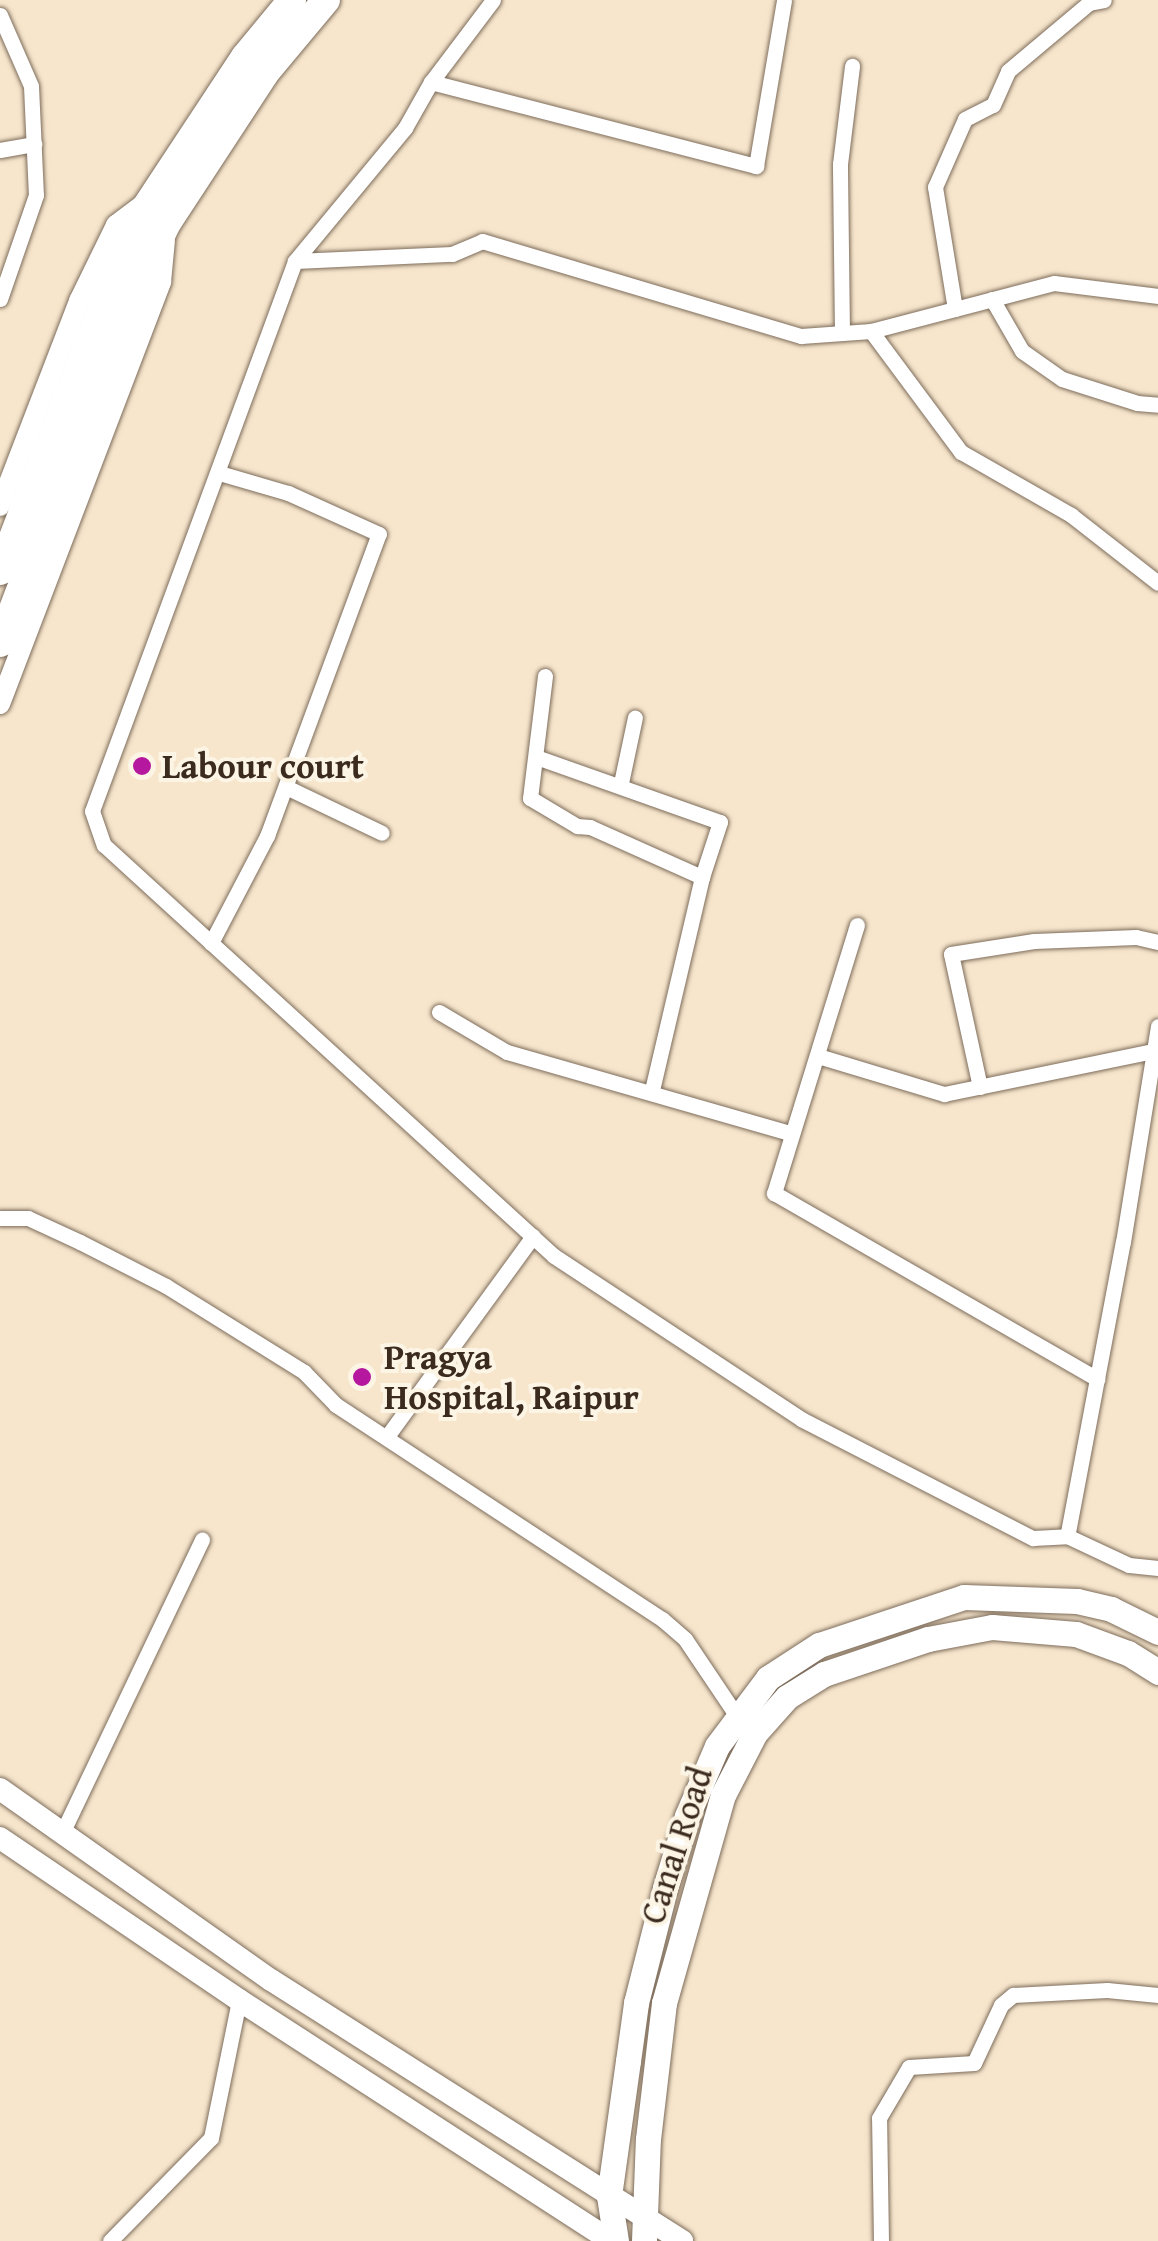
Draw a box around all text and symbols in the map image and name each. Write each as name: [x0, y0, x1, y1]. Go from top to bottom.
place label: Labour court: [162, 745, 364, 787]
marker: Labour court: [131, 755, 153, 777]
place label: Pragya Hospital, Raipur: [384, 1336, 639, 1418]
marker: Pragya Hospital, Raipur: [349, 1364, 375, 1390]
street label: Canal Road: [631, 1761, 721, 1929]

